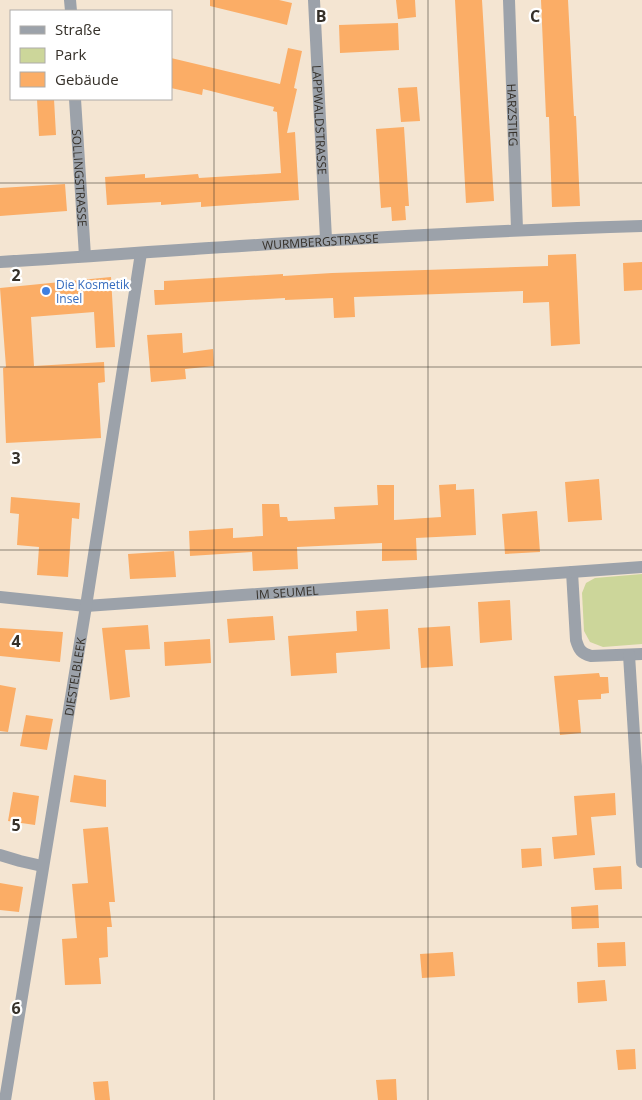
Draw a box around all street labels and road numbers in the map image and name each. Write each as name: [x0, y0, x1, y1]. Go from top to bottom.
street label: LAPPWALDSTRASSE: [309, 64, 331, 175]
street label: HARZSTIEG: [503, 83, 523, 147]
street label: SOLLINGSTRASSE: [68, 129, 92, 227]
street label: WURMBERGSTRASSE: [262, 229, 379, 253]
street label: IM SEUMEL: [255, 581, 319, 603]
street label: DIESTELBLEEK: [60, 635, 89, 717]

